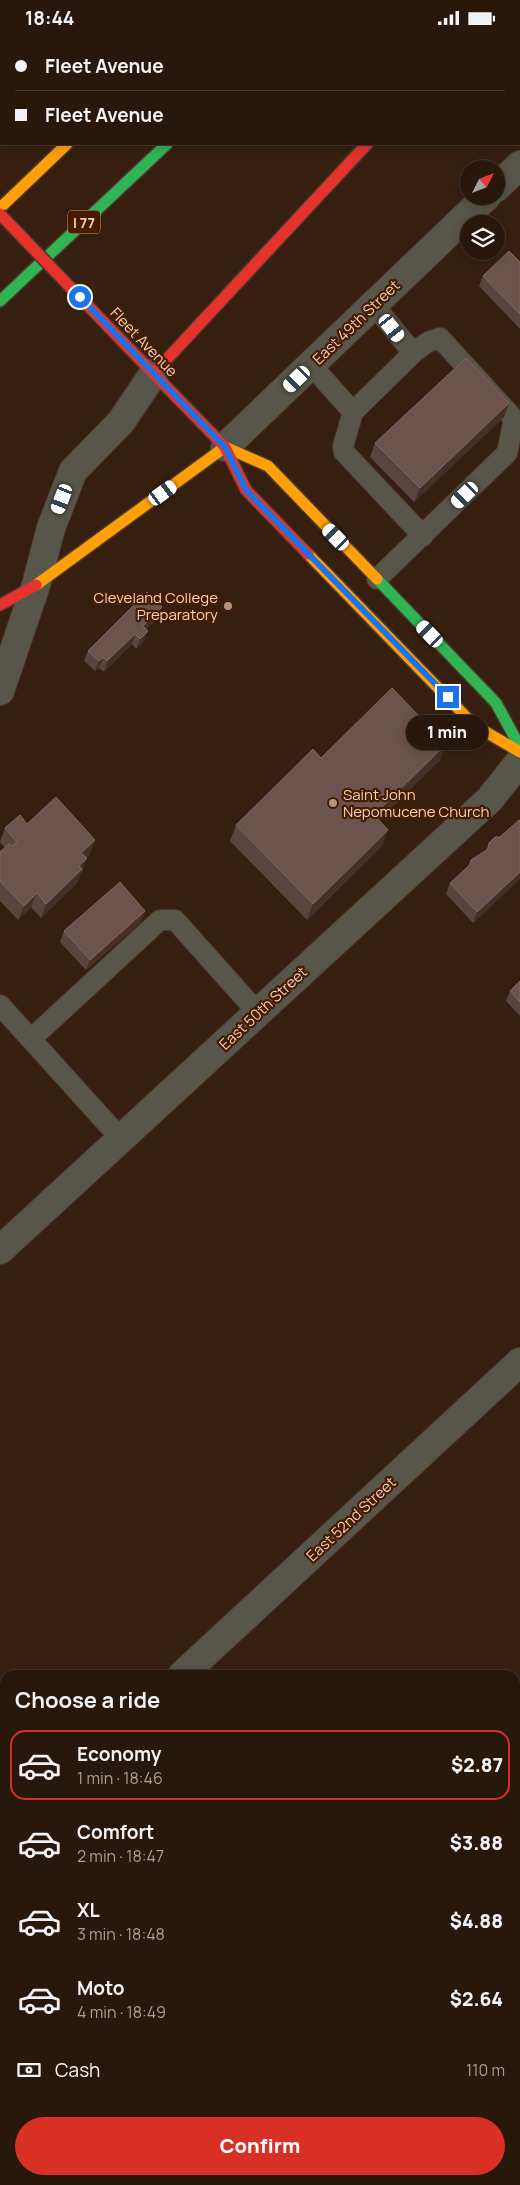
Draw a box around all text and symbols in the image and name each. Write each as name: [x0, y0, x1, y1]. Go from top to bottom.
text: 18:44: [25, 5, 74, 31]
text: Fleet Avenue: [45, 53, 164, 79]
text: Fleet Avenue: [45, 102, 164, 128]
north arrow: [460, 160, 505, 205]
map controls: [460, 160, 505, 260]
road number: I 77: [68, 211, 100, 233]
button: layers: [460, 215, 505, 260]
street label: East 49th Street: [308, 275, 404, 369]
route start: [69, 286, 91, 308]
street label: Fleet Avenue: [106, 303, 183, 381]
car: [376, 312, 407, 344]
car: [280, 363, 313, 395]
car: [146, 478, 179, 508]
car: [448, 479, 481, 511]
car: [49, 482, 74, 516]
car: [320, 521, 351, 553]
place label: Cleveland College Preparatory: [94, 587, 218, 625]
marker: Cleveland College Preparatory: [222, 600, 234, 612]
car: [414, 618, 445, 650]
route end: [437, 686, 459, 708]
callout: 1 min: [407, 715, 489, 749]
text: 1 min: [427, 721, 467, 743]
place label: Saint John Nepomucene Church: [343, 784, 490, 822]
marker: Saint John Nepomucene Church: [327, 797, 339, 809]
street label: East 50th Street: [214, 962, 312, 1054]
street label: East 52nd Street: [302, 1472, 400, 1566]
text: Choose a ride: [15, 1685, 160, 1715]
text: Economy: [77, 1741, 161, 1767]
icon: car: [17, 1743, 62, 1788]
text: $2.87: [451, 1752, 503, 1778]
text: 1 min · 18:46: [77, 1767, 163, 1789]
text: Comfort: [77, 1819, 154, 1845]
icon: car: [17, 1821, 62, 1866]
text: $3.88: [450, 1830, 503, 1856]
text: 2 min · 18:47: [77, 1845, 164, 1867]
text: XL: [77, 1897, 100, 1923]
icon: car: [17, 1899, 62, 1944]
text: $4.88: [450, 1908, 503, 1934]
text: 3 min · 18:48: [77, 1923, 165, 1945]
text: Moto: [77, 1975, 124, 2001]
icon: car: [17, 1977, 62, 2022]
text: $2.64: [450, 1986, 503, 2012]
text: 4 min · 18:49: [77, 2001, 166, 2023]
icon: cash: [15, 2056, 43, 2084]
text: Cash: [55, 2057, 100, 2083]
text: 110 m: [466, 2059, 505, 2081]
button: Confirm: [15, 2117, 505, 2175]

